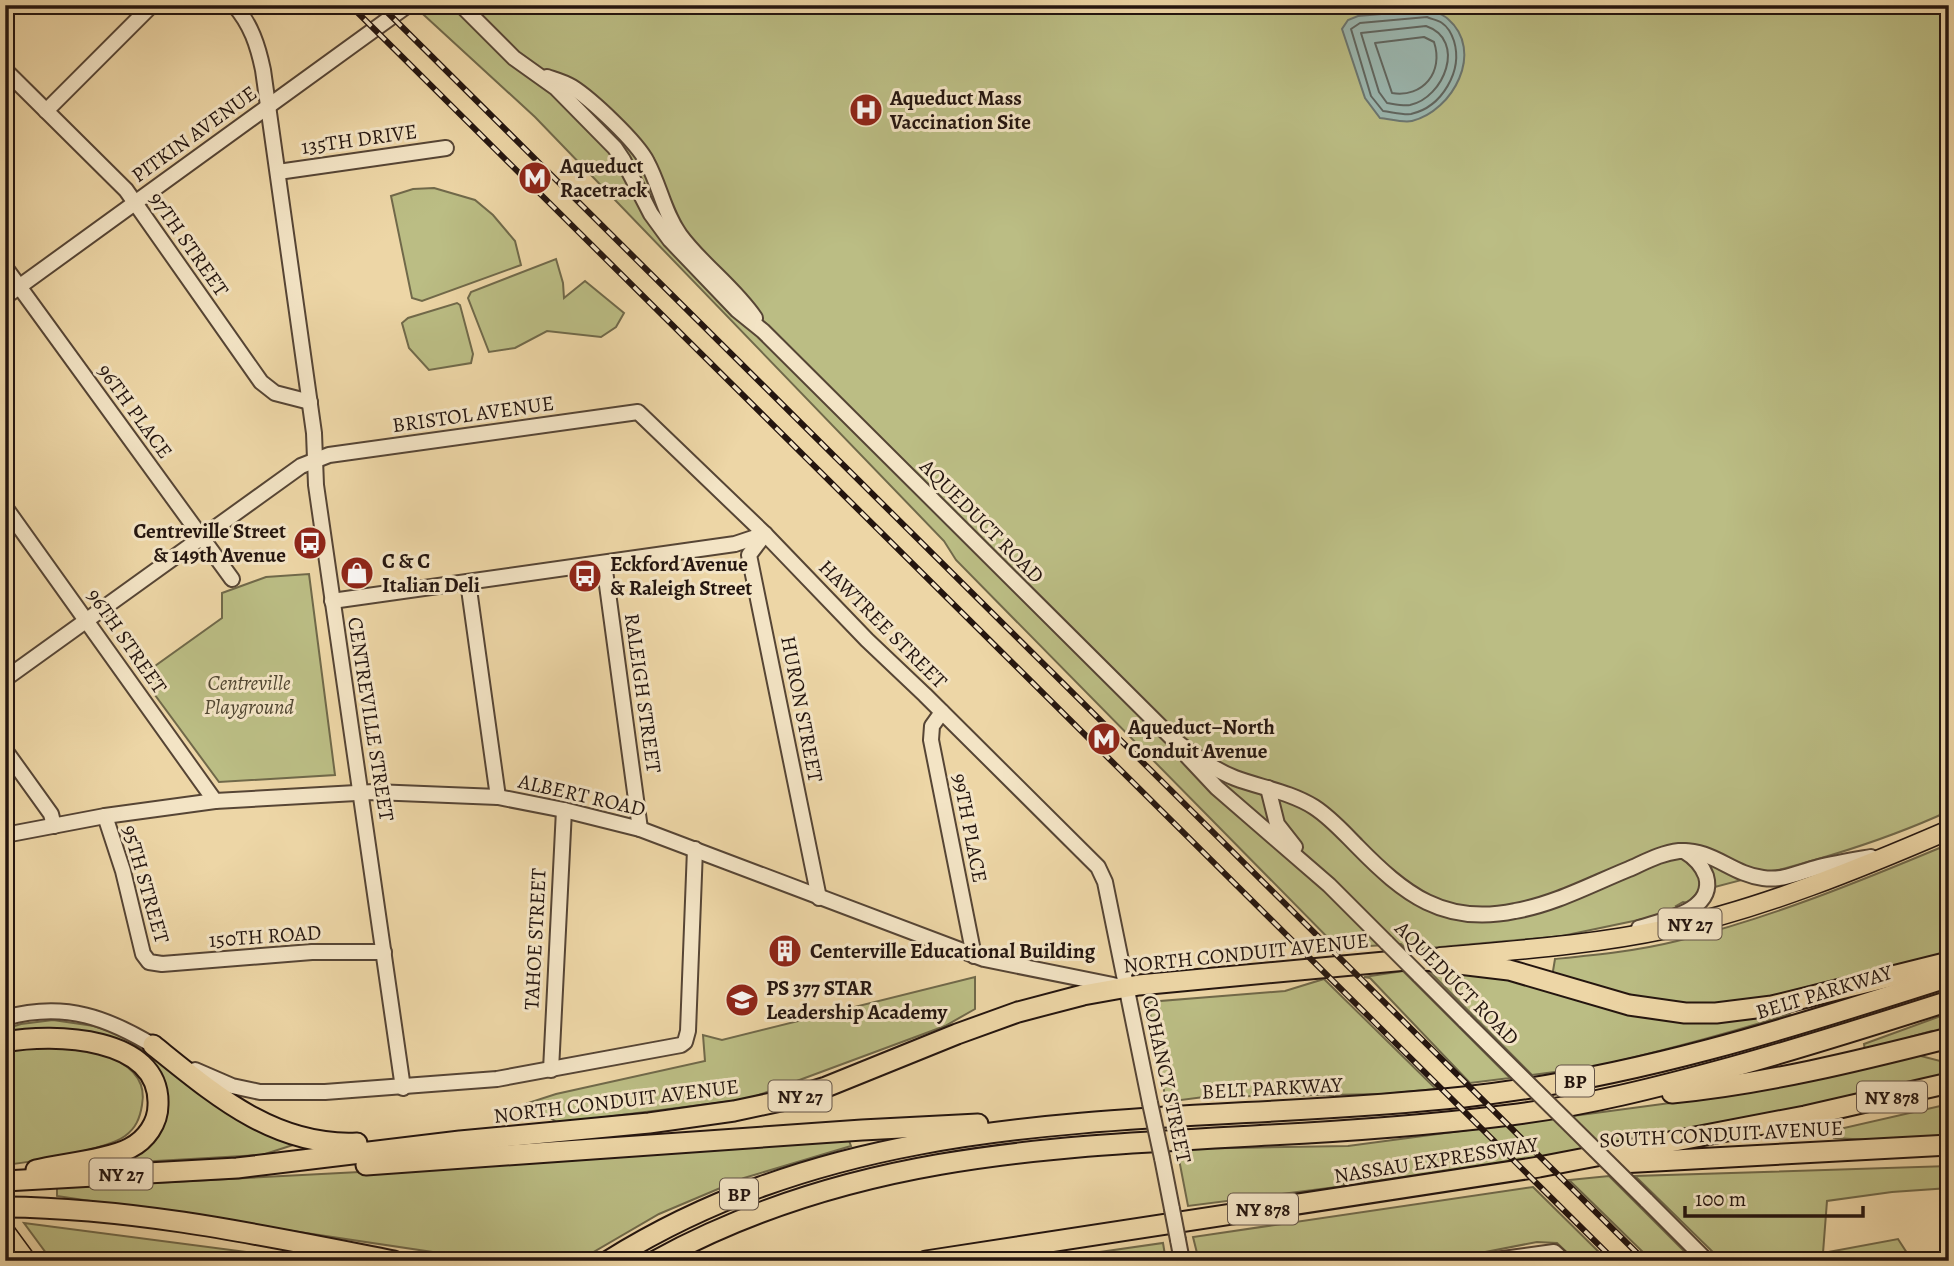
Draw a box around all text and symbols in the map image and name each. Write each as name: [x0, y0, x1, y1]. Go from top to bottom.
street label: PITKIN AVENUE: [126, 79, 262, 189]
place label: Aqueduct Mass Vaccination Site: [889, 84, 1031, 136]
hospital icon: Aqueduct Mass Vaccination Site: [847, 91, 885, 129]
street label: 135TH DRIVE: [299, 117, 419, 161]
place label: Aqueduct Racetrack: [559, 152, 647, 204]
metro station icon: Aqueduct Racetrack: [516, 159, 554, 197]
street label: 97TH STREET: [143, 186, 236, 302]
street label: 96TH PLACE: [91, 358, 179, 464]
street label: BRISTOL AVENUE: [390, 389, 556, 439]
street label: AQUEDUCT ROAD: [913, 452, 1050, 589]
place label: Centreville Street & 149th Avenue: [133, 517, 286, 569]
bus stop icon: Centreville Street & 149th Avenue: [291, 524, 329, 562]
place label: C & C Italian Deli: [382, 547, 480, 599]
place label: Eckford Avenue & Raleigh Street: [610, 550, 752, 602]
street label: HAWTREE STREET: [812, 553, 954, 695]
shop icon: C & C Italian Deli: [338, 554, 376, 592]
bus stop icon: Eckford Avenue & Raleigh Street: [566, 557, 604, 595]
street label: 96TH STREET: [80, 583, 174, 700]
street label: RALEIGH STREET: [618, 611, 668, 775]
street label: CENTREVILLE STREET: [341, 615, 401, 823]
street label: HURON STREET: [774, 634, 830, 785]
park label: Centreville Playground: [204, 669, 294, 721]
place label: Aqueduct–North Conduit Avenue: [1127, 713, 1275, 765]
metro station icon: Aqueduct–North Conduit Avenue: [1085, 720, 1123, 758]
street label: ALBERT ROAD: [515, 767, 648, 823]
street label: 99TH PLACE: [946, 771, 994, 885]
street label: 95TH STREET: [116, 822, 176, 947]
street label: TAHOE STREET: [517, 867, 553, 1011]
road number: NY 27: [1658, 908, 1722, 940]
street label: AQUEDUCT ROAD: [1388, 914, 1525, 1051]
street label: 150TH ROAD: [208, 918, 322, 954]
street label: NORTH CONDUIT AVENUE: [1122, 926, 1370, 980]
building icon: Centerville Educational Building: [766, 932, 804, 970]
place label: Centerville Educational Building: [810, 937, 1095, 965]
street label: BELT PARKWAY: [1752, 958, 1896, 1026]
place label: PS 377 STAR Leadership Academy: [766, 974, 949, 1026]
school or university icon: PS 377 STAR Leadership Academy: [723, 981, 761, 1019]
street label: COHANCY STREET: [1136, 993, 1199, 1166]
road number: BP: [1556, 1065, 1594, 1096]
street label: BELT PARKWAY: [1201, 1070, 1344, 1106]
street label: NORTH CONDUIT AVENUE: [492, 1072, 740, 1130]
road number: NY 27: [768, 1080, 832, 1112]
road number: NY 878: [1857, 1082, 1927, 1112]
street label: SOUTH CONDUIT AVENUE: [1598, 1114, 1844, 1154]
street label: NASSAU EXPRESSWAY: [1332, 1130, 1541, 1190]
road number: NY 27: [90, 1158, 152, 1190]
scale bar: [1685, 1175, 1863, 1219]
road number: BP: [720, 1178, 758, 1210]
text: 100 m: [1695, 1185, 1746, 1213]
road number: NY 878: [1228, 1194, 1298, 1224]

